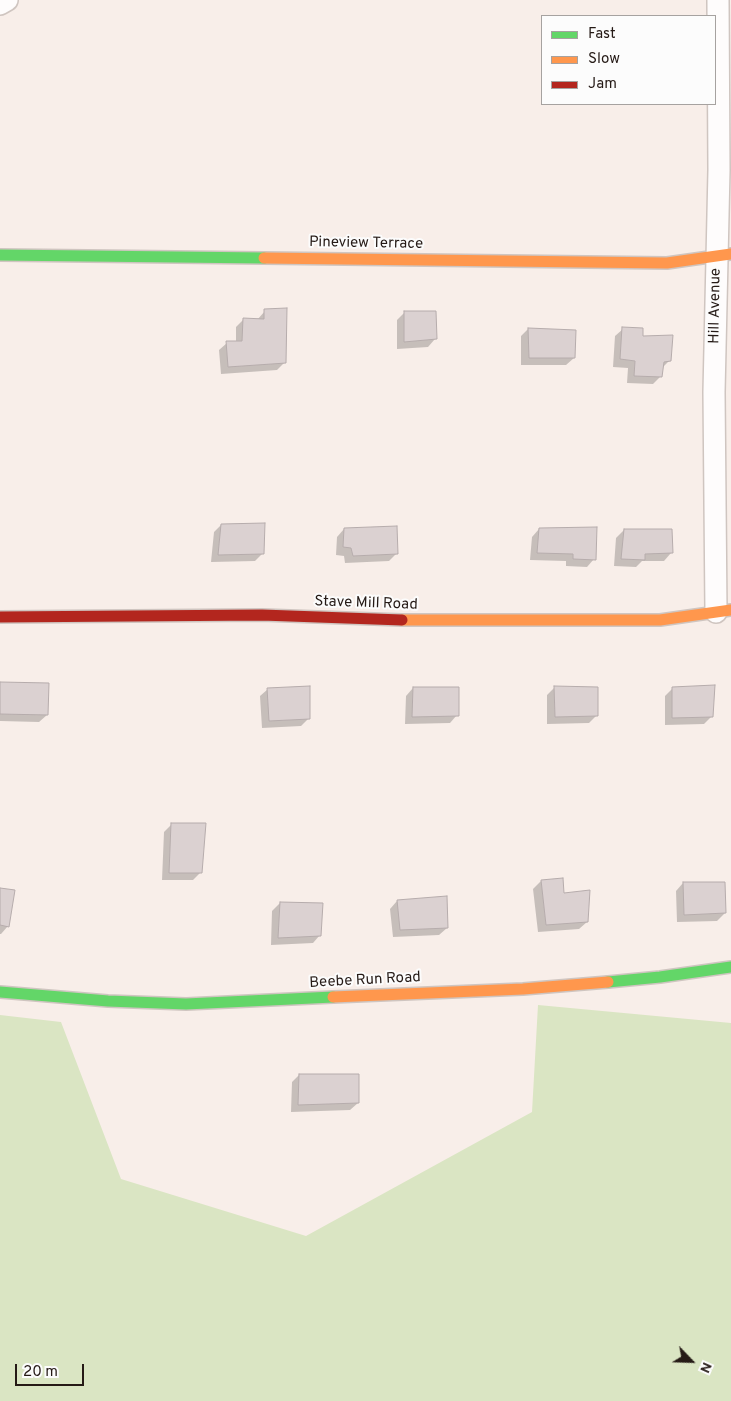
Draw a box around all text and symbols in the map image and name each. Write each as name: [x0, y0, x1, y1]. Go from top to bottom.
legend: [541, 15, 716, 105]
text: Fast: [588, 25, 616, 44]
text: Slow: [588, 50, 620, 69]
text: Jam: [588, 75, 617, 94]
street label: Pineview Terrace: [309, 234, 423, 254]
street label: Hill Avenue: [706, 268, 726, 344]
street label: Stave Mill Road: [314, 593, 418, 615]
street label: Beebe Run Road: [309, 969, 421, 993]
north arrow: [666, 1336, 716, 1386]
scale bar: [18, 1354, 86, 1386]
text: N: [695, 1359, 715, 1375]
text: 20 m: [23, 1363, 58, 1382]

